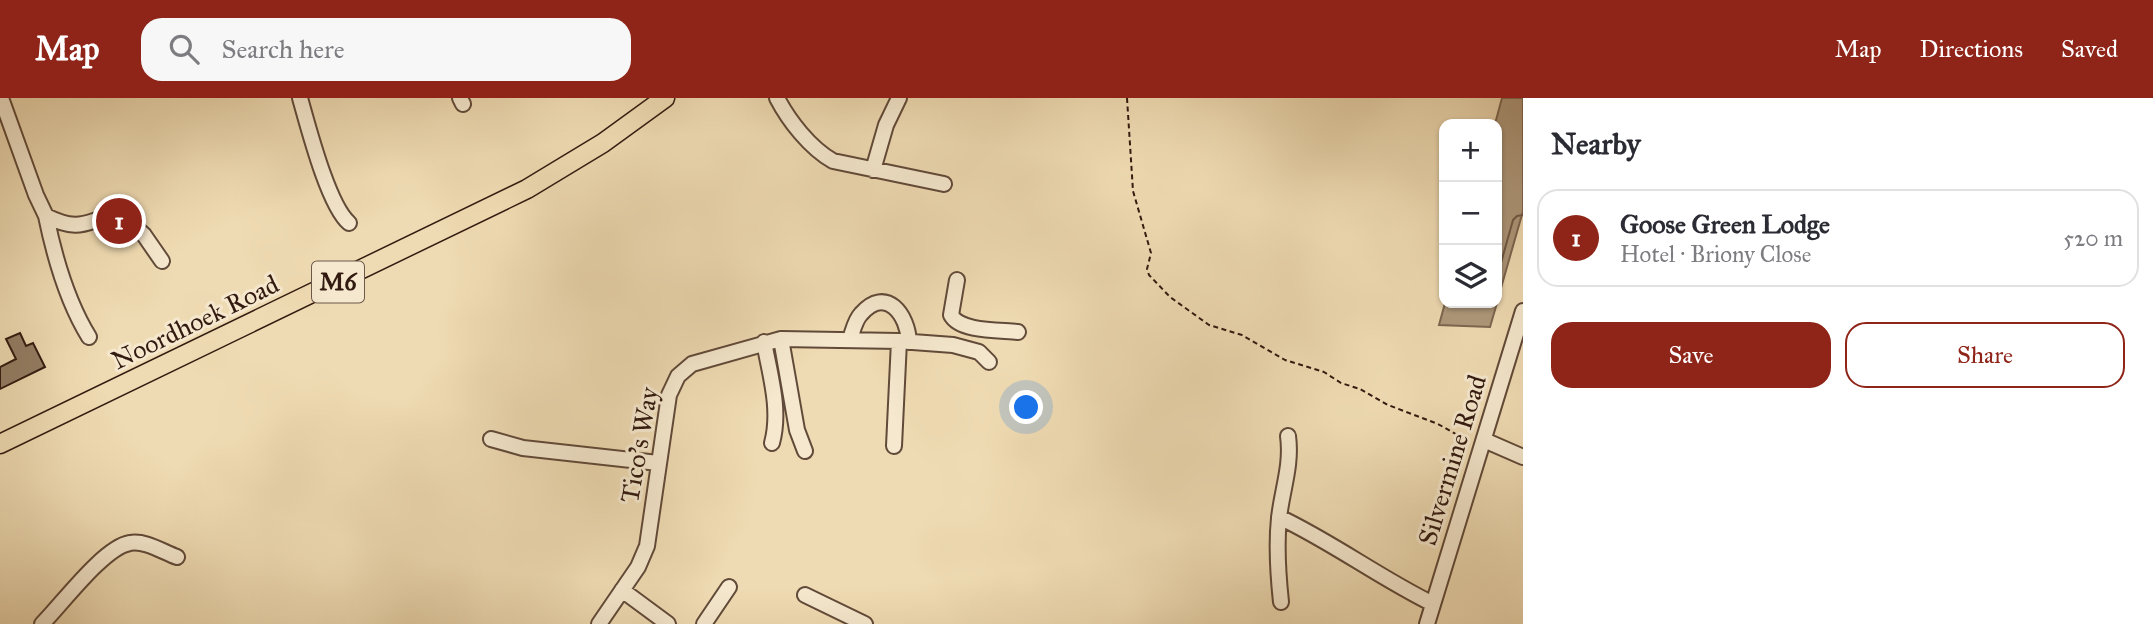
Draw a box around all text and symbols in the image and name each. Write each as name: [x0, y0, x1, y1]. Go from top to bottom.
search box: [141, 18, 631, 81]
text: Map: [35, 29, 99, 69]
icon: search: [165, 30, 203, 68]
text: Search here: [221, 33, 345, 65]
text: Map: [1835, 34, 1882, 64]
text: Directions: [1920, 34, 2023, 64]
text: Saved: [2061, 34, 2118, 64]
map controls: [1439, 119, 1502, 308]
button: +: [1439, 119, 1502, 182]
text: Nearby: [1551, 126, 1641, 162]
button: −: [1439, 182, 1502, 245]
pin: 1: [96, 195, 142, 247]
text: Goose Green Lodge: [1620, 208, 1830, 240]
text: 1: [1571, 224, 1581, 252]
text: 520 m: [2063, 224, 2123, 252]
text: Hotel · Briony Close: [1620, 240, 1811, 268]
button: layers: [1439, 245, 1502, 308]
road number: M6: [312, 262, 364, 302]
street label: Noordhoek Road: [106, 268, 284, 376]
button: Save: [1551, 322, 1831, 388]
button: Share: [1845, 322, 2125, 388]
street label: Silvermine Road: [1411, 371, 1493, 549]
street label: Tico's Way: [613, 384, 665, 505]
your location: [1009, 390, 1043, 424]

